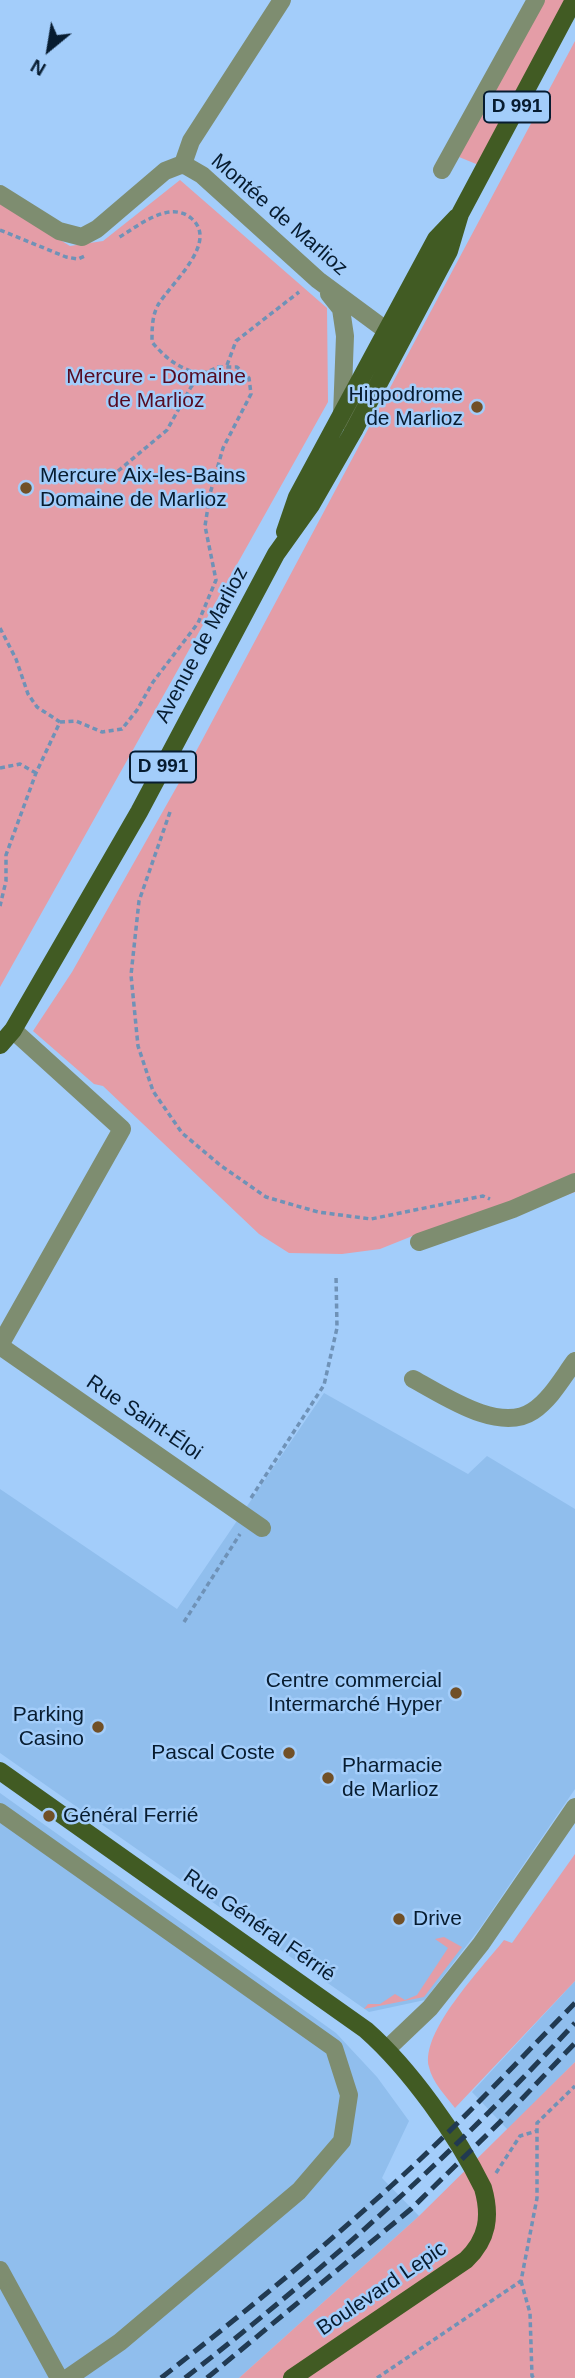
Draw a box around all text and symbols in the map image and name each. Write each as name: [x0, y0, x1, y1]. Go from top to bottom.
north arrow: [14, 14, 84, 84]
text: N: [27, 55, 49, 80]
road number: D 991: [484, 92, 550, 122]
street label: Montée de Marlioz: [206, 149, 352, 281]
park label: Mercure - Domaine de Marlioz: [66, 364, 246, 414]
place label: Hippodrome de Marlioz: [349, 382, 463, 432]
marker: Hippodrome de Marlioz: [469, 399, 485, 415]
place label: Mercure Aix-les-Bains Domaine de Marlioz: [40, 463, 245, 513]
marker: Mercure Aix-les-Bains Domaine de Marlioz: [18, 480, 34, 496]
street label: Avenue de Marlioz: [150, 562, 254, 728]
road number: D 991: [130, 752, 196, 782]
street label: Rue Saint-Éloi: [81, 1370, 207, 1466]
place label: Centre commercial Intermarché Hyper: [266, 1668, 442, 1718]
marker: Centre commercial Intermarché Hyper: [448, 1685, 464, 1701]
place label: Parking Casino: [13, 1702, 84, 1752]
marker: Parking Casino: [90, 1719, 106, 1735]
place label: Pascal Coste: [151, 1740, 275, 1766]
marker: Pascal Coste: [281, 1745, 297, 1761]
place label: Pharmacie de Marlioz: [342, 1753, 442, 1803]
marker: Pharmacie de Marlioz: [320, 1770, 336, 1786]
place label: Général Ferrié: [63, 1803, 198, 1829]
marker: Général Ferrié: [41, 1808, 57, 1824]
street label: Rue Général Férrié: [178, 1864, 340, 1988]
place label: Drive: [413, 1906, 462, 1932]
marker: Drive: [391, 1911, 407, 1927]
street label: Boulevard Lepic: [313, 2236, 451, 2342]

